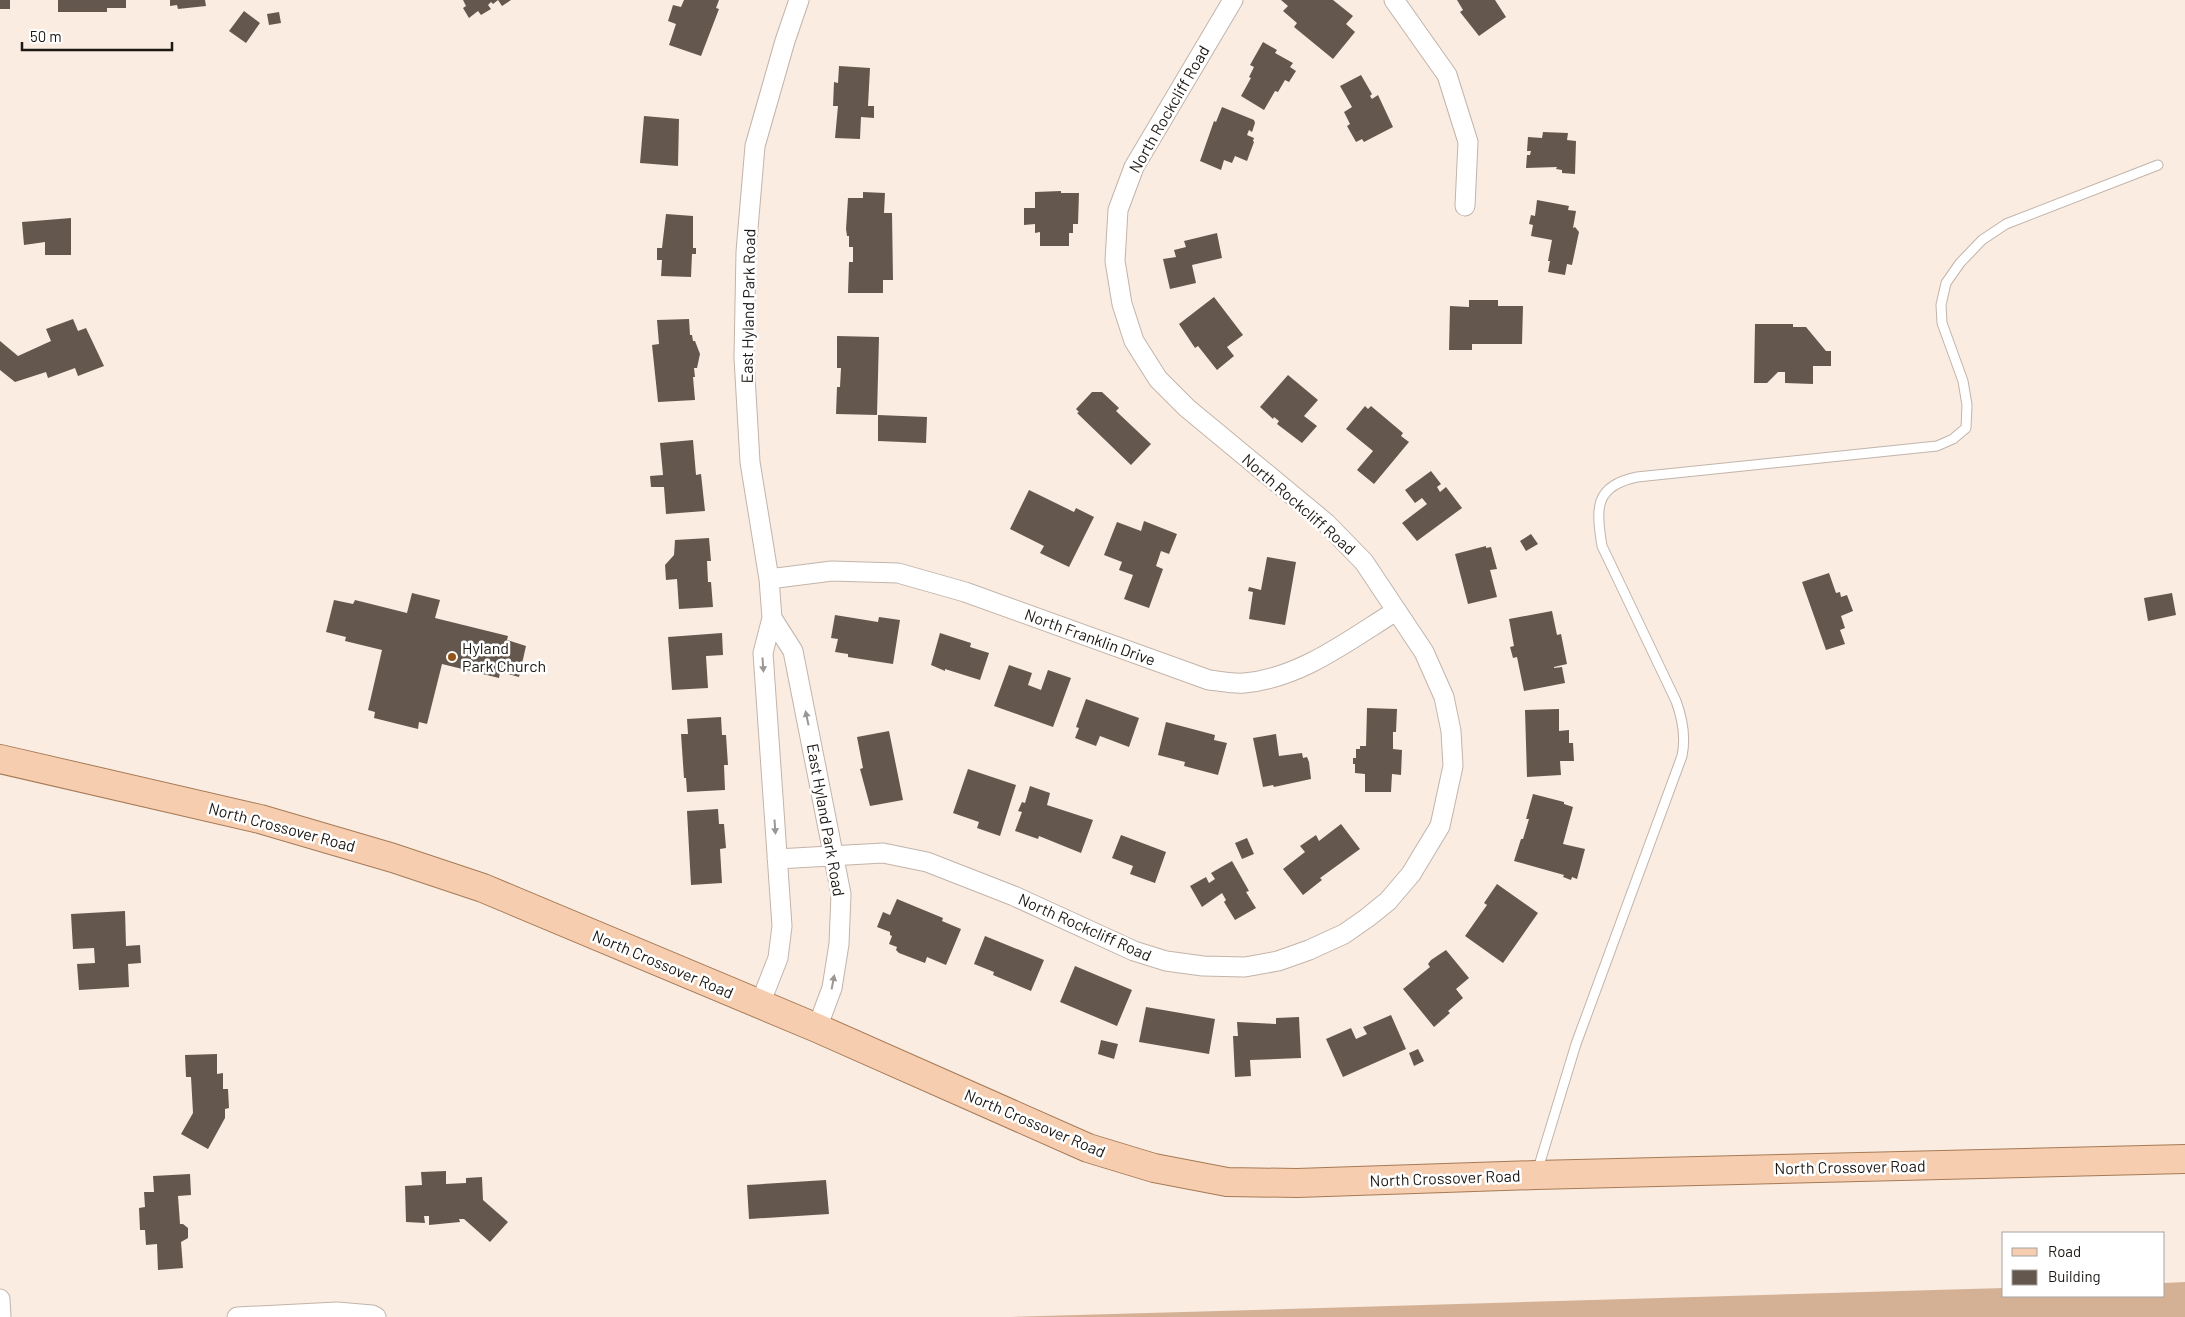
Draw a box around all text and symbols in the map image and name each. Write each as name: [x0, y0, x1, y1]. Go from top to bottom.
scale bar: [22, 20, 172, 52]
text: 50 m: [30, 27, 62, 45]
street label: North Rockcliff Road: [1124, 42, 1213, 176]
street label: East Hyland Park Road: [737, 228, 758, 384]
street label: North Rockcliff Road: [1239, 449, 1360, 558]
street label: North Franklin Drive: [1022, 604, 1158, 669]
place label: Hyland Park Church: [462, 638, 546, 675]
marker: Hyland Park Church: [446, 651, 458, 663]
one-way arrow: [760, 658, 768, 674]
one-way arrow: [803, 710, 811, 726]
street label: East Hyland Park Road: [804, 742, 849, 898]
street label: North Crossover Road: [207, 798, 358, 855]
one-way arrow: [771, 820, 779, 836]
street label: North Rockcliff Road: [1016, 889, 1155, 964]
street label: North Crossover Road: [590, 925, 737, 1002]
one-way arrow: [830, 973, 838, 989]
street label: North Crossover Road: [962, 1084, 1109, 1161]
street label: North Crossover Road: [1774, 1156, 1926, 1177]
street label: North Crossover Road: [1369, 1165, 1521, 1190]
legend: [2002, 1232, 2165, 1297]
text: Road: [2048, 1242, 2081, 1260]
text: Building: [2048, 1267, 2101, 1285]

